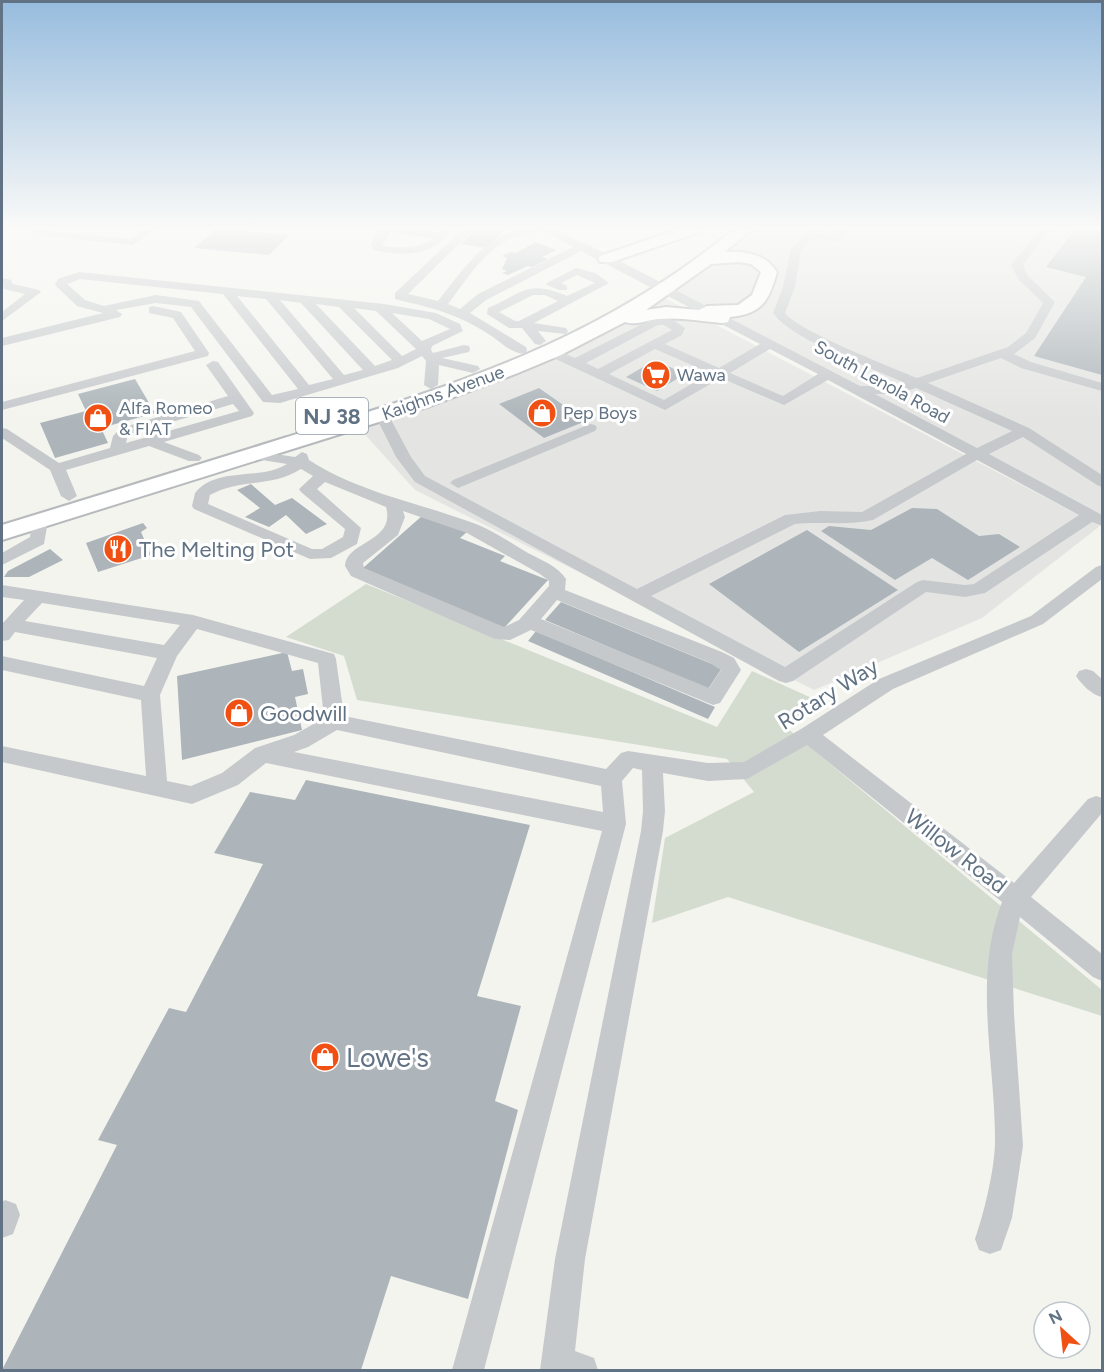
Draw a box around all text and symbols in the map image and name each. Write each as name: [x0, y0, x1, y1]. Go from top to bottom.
street label: South Lenola Road: [810, 336, 954, 428]
supermarket icon: Wawa: [640, 359, 672, 391]
street label: Kaighns Avenue: [379, 361, 507, 425]
place label: Wawa: [677, 364, 726, 386]
place label: Alfa Romeo & FIAT: [119, 397, 213, 440]
shop icon: Pep Boys: [526, 397, 558, 429]
road number: NJ 38: [296, 398, 368, 434]
shop icon: Alfa Romeo & FIAT: [82, 402, 114, 434]
place label: Pep Boys: [563, 402, 637, 424]
restaurant icon: The Melting Pot: [102, 533, 134, 565]
place label: The Melting Pot: [139, 536, 294, 563]
street label: Rotary Way: [773, 652, 884, 735]
shop icon: Goodwill: [223, 697, 255, 729]
place label: Goodwill: [260, 700, 347, 727]
street label: Willow Road: [900, 803, 1012, 899]
shop icon: Lowe's: [309, 1041, 341, 1073]
place label: Lowe's: [346, 1041, 429, 1074]
north arrow: [1032, 1300, 1092, 1360]
text: N: [1046, 1306, 1065, 1328]

